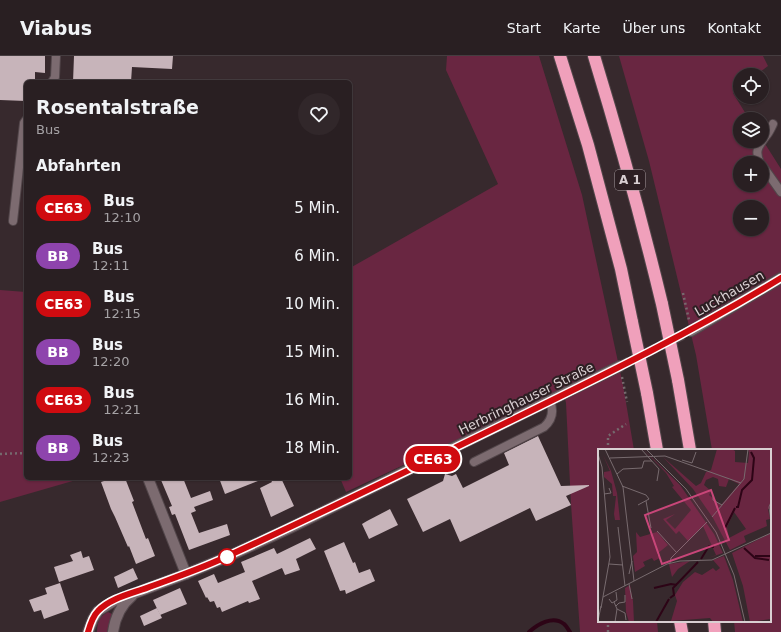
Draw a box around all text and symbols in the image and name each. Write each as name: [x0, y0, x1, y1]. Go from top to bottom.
text: Viabus: [20, 17, 92, 39]
text: Start: [507, 20, 541, 36]
text: Karte: [563, 20, 600, 36]
text: Über uns: [622, 20, 685, 36]
text: Kontakt: [707, 20, 761, 36]
map controls: [733, 68, 769, 236]
button: locate: [733, 68, 769, 104]
button: heart: [298, 93, 340, 135]
text: Rosentalstraße: [36, 96, 199, 118]
button: layers: [733, 112, 769, 148]
text: Bus: [36, 122, 60, 137]
button: +: [733, 156, 769, 192]
text: Abfahrten: [36, 157, 121, 175]
road number: A 1: [615, 170, 645, 190]
text: Bus: [103, 192, 134, 210]
text: 5 Min.: [294, 199, 340, 217]
text: CE63: [44, 200, 83, 216]
button: −: [733, 200, 769, 236]
text: 12:10: [103, 210, 141, 225]
text: Bus: [92, 240, 123, 258]
text: 6 Min.: [294, 247, 340, 265]
text: BB: [47, 248, 69, 264]
text: 12:11: [92, 258, 129, 273]
street label: Luckhausen: [692, 268, 767, 319]
text: Bus: [103, 288, 134, 306]
text: 10 Min.: [285, 295, 340, 313]
text: CE63: [44, 296, 83, 312]
text: 12:15: [103, 306, 141, 321]
text: Bus: [92, 336, 123, 354]
text: 15 Min.: [285, 343, 340, 361]
text: BB: [47, 344, 69, 360]
text: 12:20: [92, 354, 129, 369]
street label: Herbringhauser Straße: [456, 359, 596, 438]
text: Bus: [103, 384, 134, 402]
text: 16 Min.: [285, 391, 340, 409]
text: CE63: [44, 392, 83, 408]
text: 12:21: [103, 402, 141, 417]
text: Bus: [92, 432, 123, 450]
text: 18 Min.: [285, 439, 340, 457]
text: BB: [47, 440, 69, 456]
line badge: CE63: [405, 446, 461, 472]
inset map: [598, 449, 771, 622]
text: 12:23: [92, 450, 129, 465]
text: CE63: [413, 451, 453, 467]
unlabelled marker: [218, 548, 236, 566]

